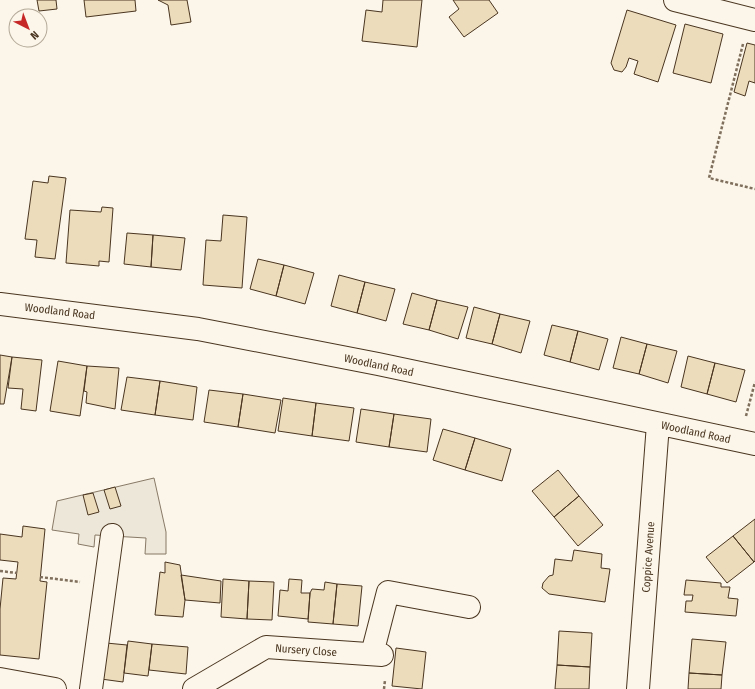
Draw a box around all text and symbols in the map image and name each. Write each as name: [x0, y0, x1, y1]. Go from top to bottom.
north arrow: [8, 8, 48, 48]
text: N: [28, 28, 41, 42]
street label: Woodland Road: [24, 301, 96, 322]
street label: Woodland Road: [343, 352, 415, 379]
street label: Woodland Road: [660, 419, 732, 446]
street label: Coppice Avenue: [640, 521, 657, 593]
street label: Nursery Close: [275, 642, 337, 659]

